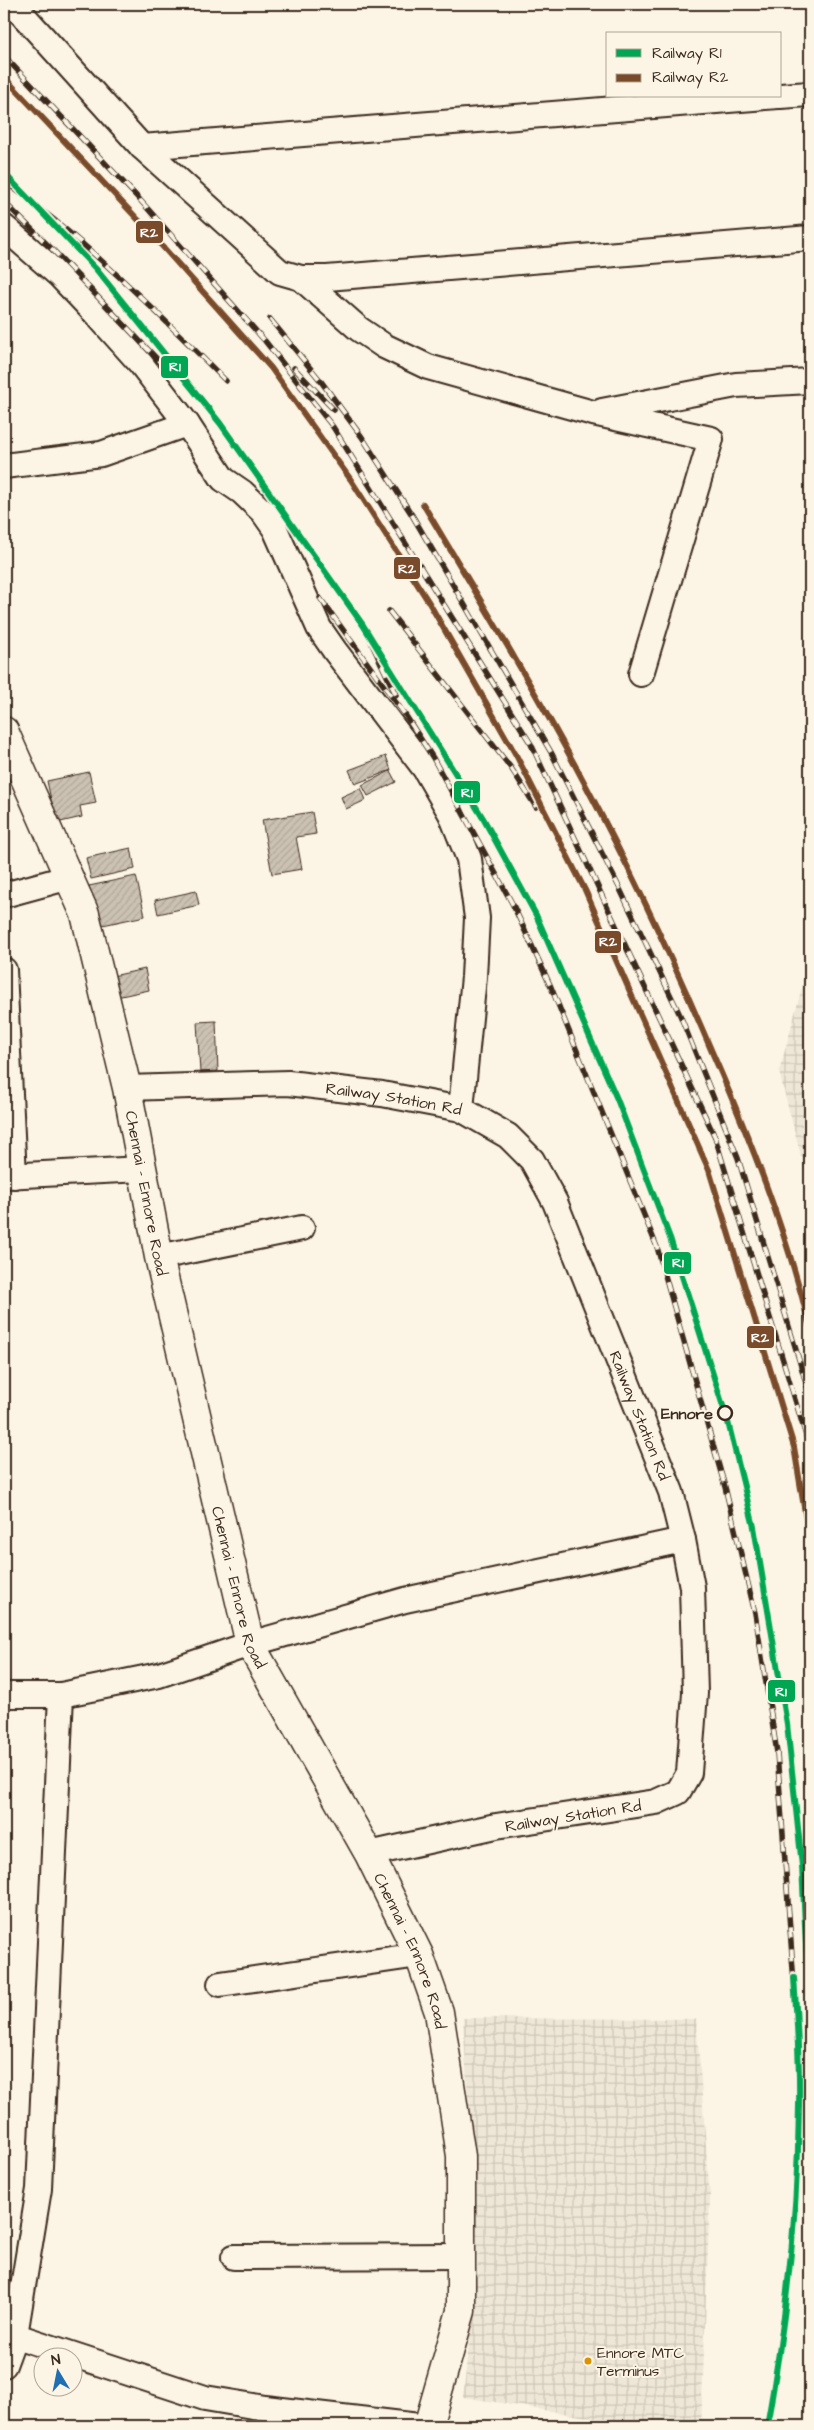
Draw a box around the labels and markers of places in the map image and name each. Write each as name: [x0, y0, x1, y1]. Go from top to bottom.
place label: Ennore: [661, 1403, 713, 1425]
marker: Ennore: [717, 1405, 733, 1421]
place label: Ennore MTC Terminus: [597, 2343, 684, 2382]
marker: Ennore MTC Terminus: [583, 2356, 593, 2366]

